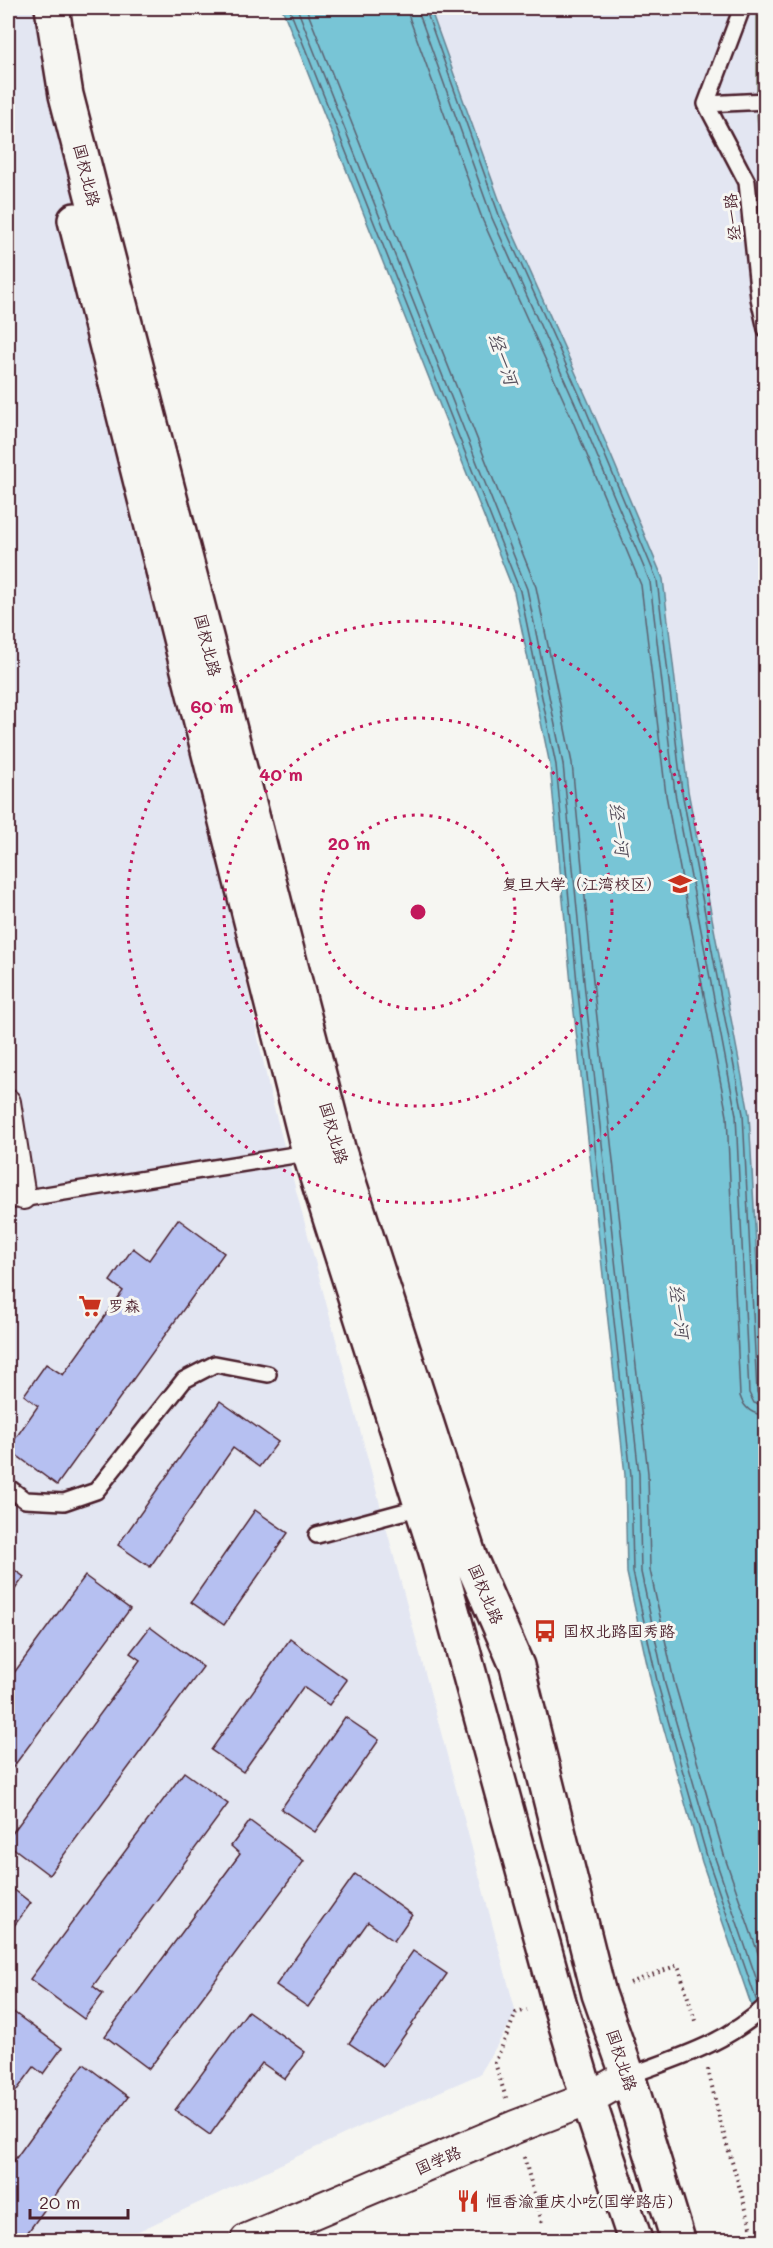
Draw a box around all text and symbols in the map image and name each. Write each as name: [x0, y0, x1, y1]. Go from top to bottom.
street label: 国权北路: [70, 141, 105, 208]
street label: 经一路: [719, 192, 744, 242]
water label: 经一河: [484, 329, 525, 391]
street label: 国权北路: [191, 611, 226, 678]
text: 60 m: [190, 694, 234, 718]
text: 40 m: [259, 762, 303, 786]
water label: 经一河: [605, 801, 636, 860]
text: 20 m: [328, 831, 370, 855]
school or university icon: 复旦大学（江湾校区）: [667, 871, 693, 897]
place label: 复旦大学（江湾校区）: [502, 873, 662, 894]
centre of rings: [408, 902, 428, 922]
street label: 国权北路: [316, 1099, 353, 1167]
water label: 经一河: [665, 1283, 696, 1342]
supermarket icon: 罗森: [77, 1293, 103, 1319]
place label: 罗森: [108, 1295, 140, 1316]
street label: 国权北路: [464, 1560, 509, 1627]
bus stop icon: 国权北路国秀路: [532, 1618, 558, 1644]
place label: 国权北路国秀路: [563, 1620, 675, 1641]
street label: 国权北路: [603, 2026, 642, 2094]
street label: 国学路: [412, 2140, 464, 2179]
scale bar: [30, 2182, 128, 2220]
restaurant icon: 恒香渝重庆小吃(国学路店): [455, 2188, 481, 2214]
text: 20 m: [39, 2190, 80, 2214]
place label: 恒香渝重庆小吃(国学路店): [486, 2190, 673, 2211]

